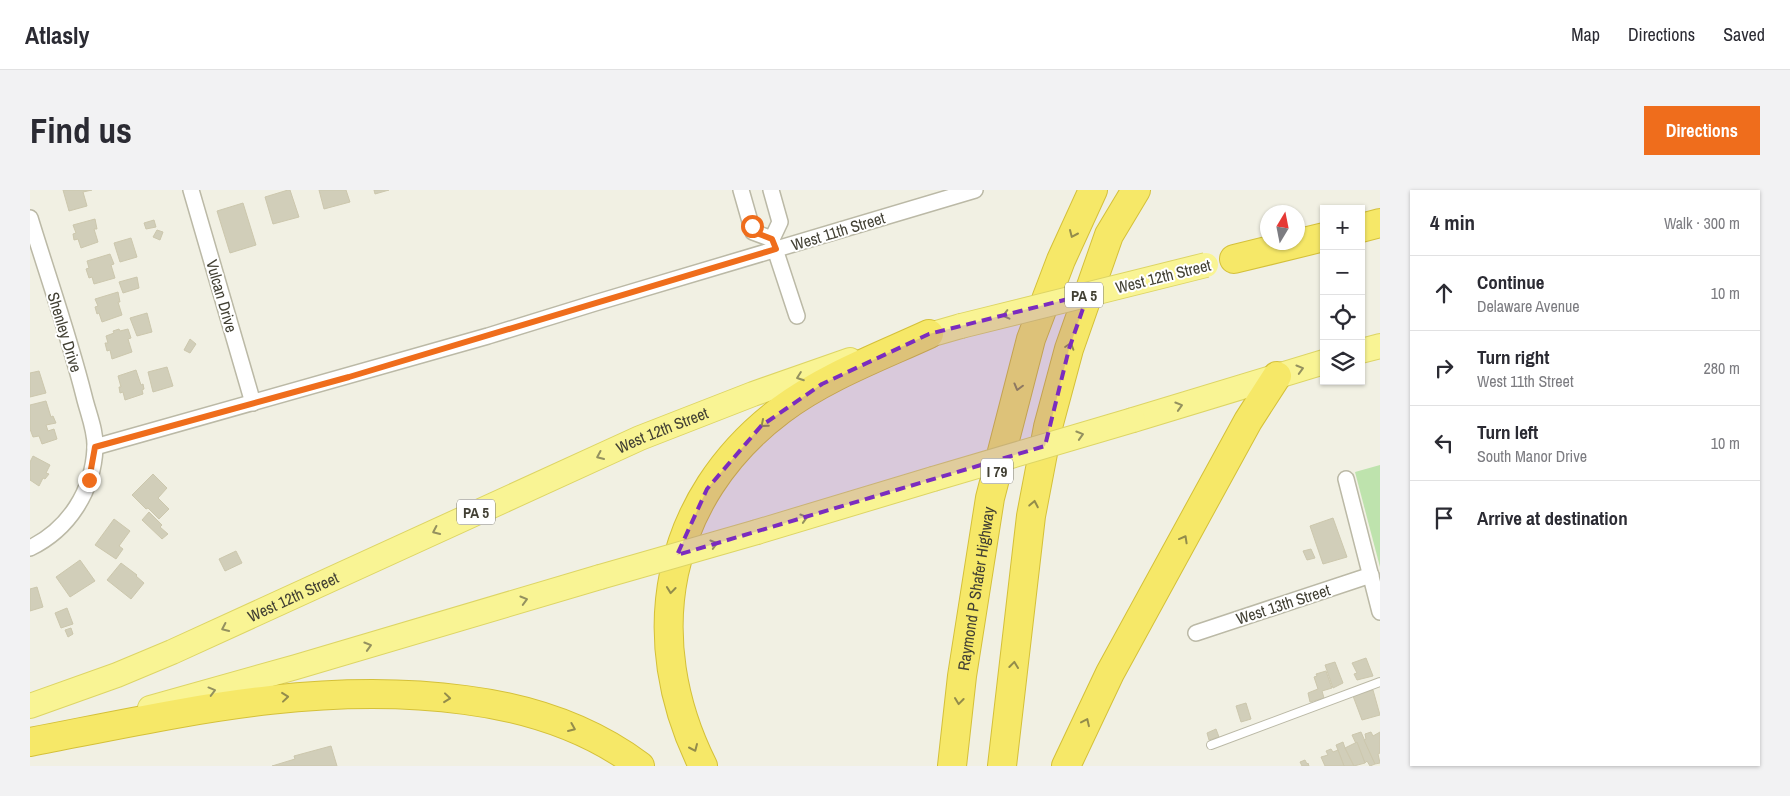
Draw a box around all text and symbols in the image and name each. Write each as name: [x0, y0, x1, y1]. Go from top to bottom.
text: Atlasly: [25, 19, 90, 51]
text: Map: [1571, 22, 1600, 47]
text: Directions: [1628, 22, 1695, 47]
text: Saved: [1723, 22, 1765, 47]
button: Directions: [1644, 106, 1760, 155]
text: Find us: [30, 107, 132, 154]
north arrow: [1260, 205, 1305, 250]
map controls: [1320, 205, 1365, 385]
button: +: [1320, 205, 1365, 250]
street label: West 11th Street: [789, 206, 888, 256]
text: 4 min: [1430, 208, 1475, 237]
text: Walk · 300 m: [1664, 212, 1740, 234]
route start: [741, 215, 764, 238]
one-way arrow: [1068, 229, 1079, 238]
button: −: [1320, 250, 1365, 295]
street label: West 12th Street: [1113, 253, 1213, 298]
street label: Vulcan Drive: [201, 257, 243, 335]
text: Continue: [1477, 269, 1545, 295]
icon: ahead: [1430, 279, 1458, 307]
road number: PA 5: [1065, 282, 1103, 308]
text: 10 m: [1711, 282, 1740, 304]
street label: Shenley Drive: [42, 289, 88, 375]
button: locate: [1320, 295, 1365, 340]
text: Delaware Avenue: [1477, 295, 1580, 317]
one-way arrow: [1001, 309, 1010, 320]
button: layers: [1320, 340, 1365, 385]
one-way arrow: [1065, 342, 1075, 351]
text: Turn right: [1477, 344, 1549, 370]
icon: right: [1430, 354, 1458, 382]
text: 280 m: [1704, 357, 1740, 379]
one-way arrow: [1296, 365, 1304, 375]
text: West 11th Street: [1477, 370, 1574, 392]
one-way arrow: [796, 371, 804, 381]
one-way arrow: [1014, 383, 1024, 391]
street label: West 12th Street: [612, 401, 712, 459]
one-way arrow: [1175, 401, 1183, 411]
one-way arrow: [761, 419, 770, 427]
text: Turn left: [1477, 419, 1538, 445]
icon: left: [1430, 429, 1458, 457]
one-way arrow: [1075, 431, 1084, 441]
text: 10 m: [1711, 432, 1740, 454]
text: South Manor Drive: [1477, 445, 1587, 467]
one-way arrow: [596, 449, 605, 460]
road number: I 79: [981, 458, 1013, 484]
route end: [78, 469, 101, 492]
road number: PA 5: [457, 500, 495, 524]
one-way arrow: [1028, 500, 1038, 509]
icon: arrive: [1430, 504, 1458, 532]
street label: Raymond P Shafer Highway: [952, 505, 1000, 672]
text: Arrive at destination: [1477, 505, 1628, 531]
one-way arrow: [799, 513, 807, 523]
one-way arrow: [432, 524, 441, 535]
one-way arrow: [1177, 536, 1187, 545]
one-way arrow: [710, 540, 718, 550]
street label: West 12th Street: [244, 566, 342, 627]
street label: West 13th Street: [1233, 578, 1333, 630]
one-way arrow: [666, 586, 677, 594]
one-way arrow: [519, 595, 528, 605]
one-way arrow: [221, 622, 230, 632]
one-way arrow: [364, 641, 372, 651]
one-way arrow: [1008, 661, 1019, 669]
one-way arrow: [207, 686, 215, 696]
one-way arrow: [281, 692, 289, 703]
one-way arrow: [443, 692, 451, 703]
one-way arrow: [954, 697, 965, 705]
one-way arrow: [1080, 718, 1090, 727]
one-way arrow: [567, 721, 576, 732]
one-way arrow: [688, 743, 699, 752]

